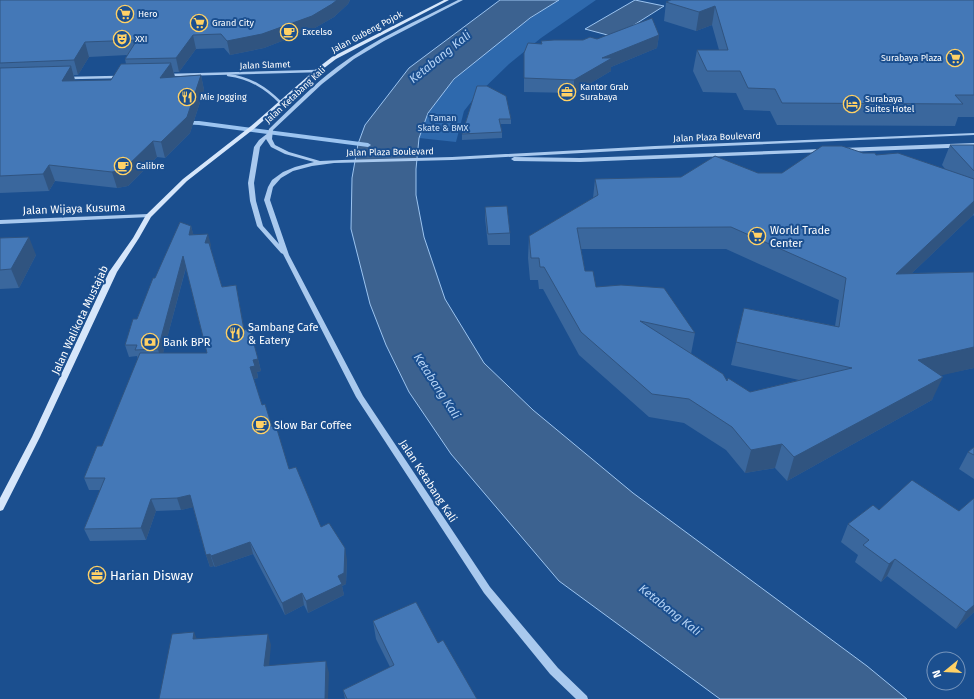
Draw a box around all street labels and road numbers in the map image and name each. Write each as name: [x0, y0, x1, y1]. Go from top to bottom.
street label: Jalan Gubeng Pojok: [330, 9, 404, 55]
street label: Jalan Slamet: [239, 59, 291, 71]
street label: Jalan Ketabang Kali: [263, 65, 327, 125]
street label: Jalan Plaza Boulevard: [673, 130, 761, 144]
street label: Jalan Plaza Boulevard: [346, 146, 434, 158]
street label: Jalan Wijaya Kusuma: [22, 201, 126, 217]
street label: Jalan Walikota Mustajab: [49, 263, 111, 377]
street label: Jalan Ketabang Kali: [396, 437, 460, 525]

